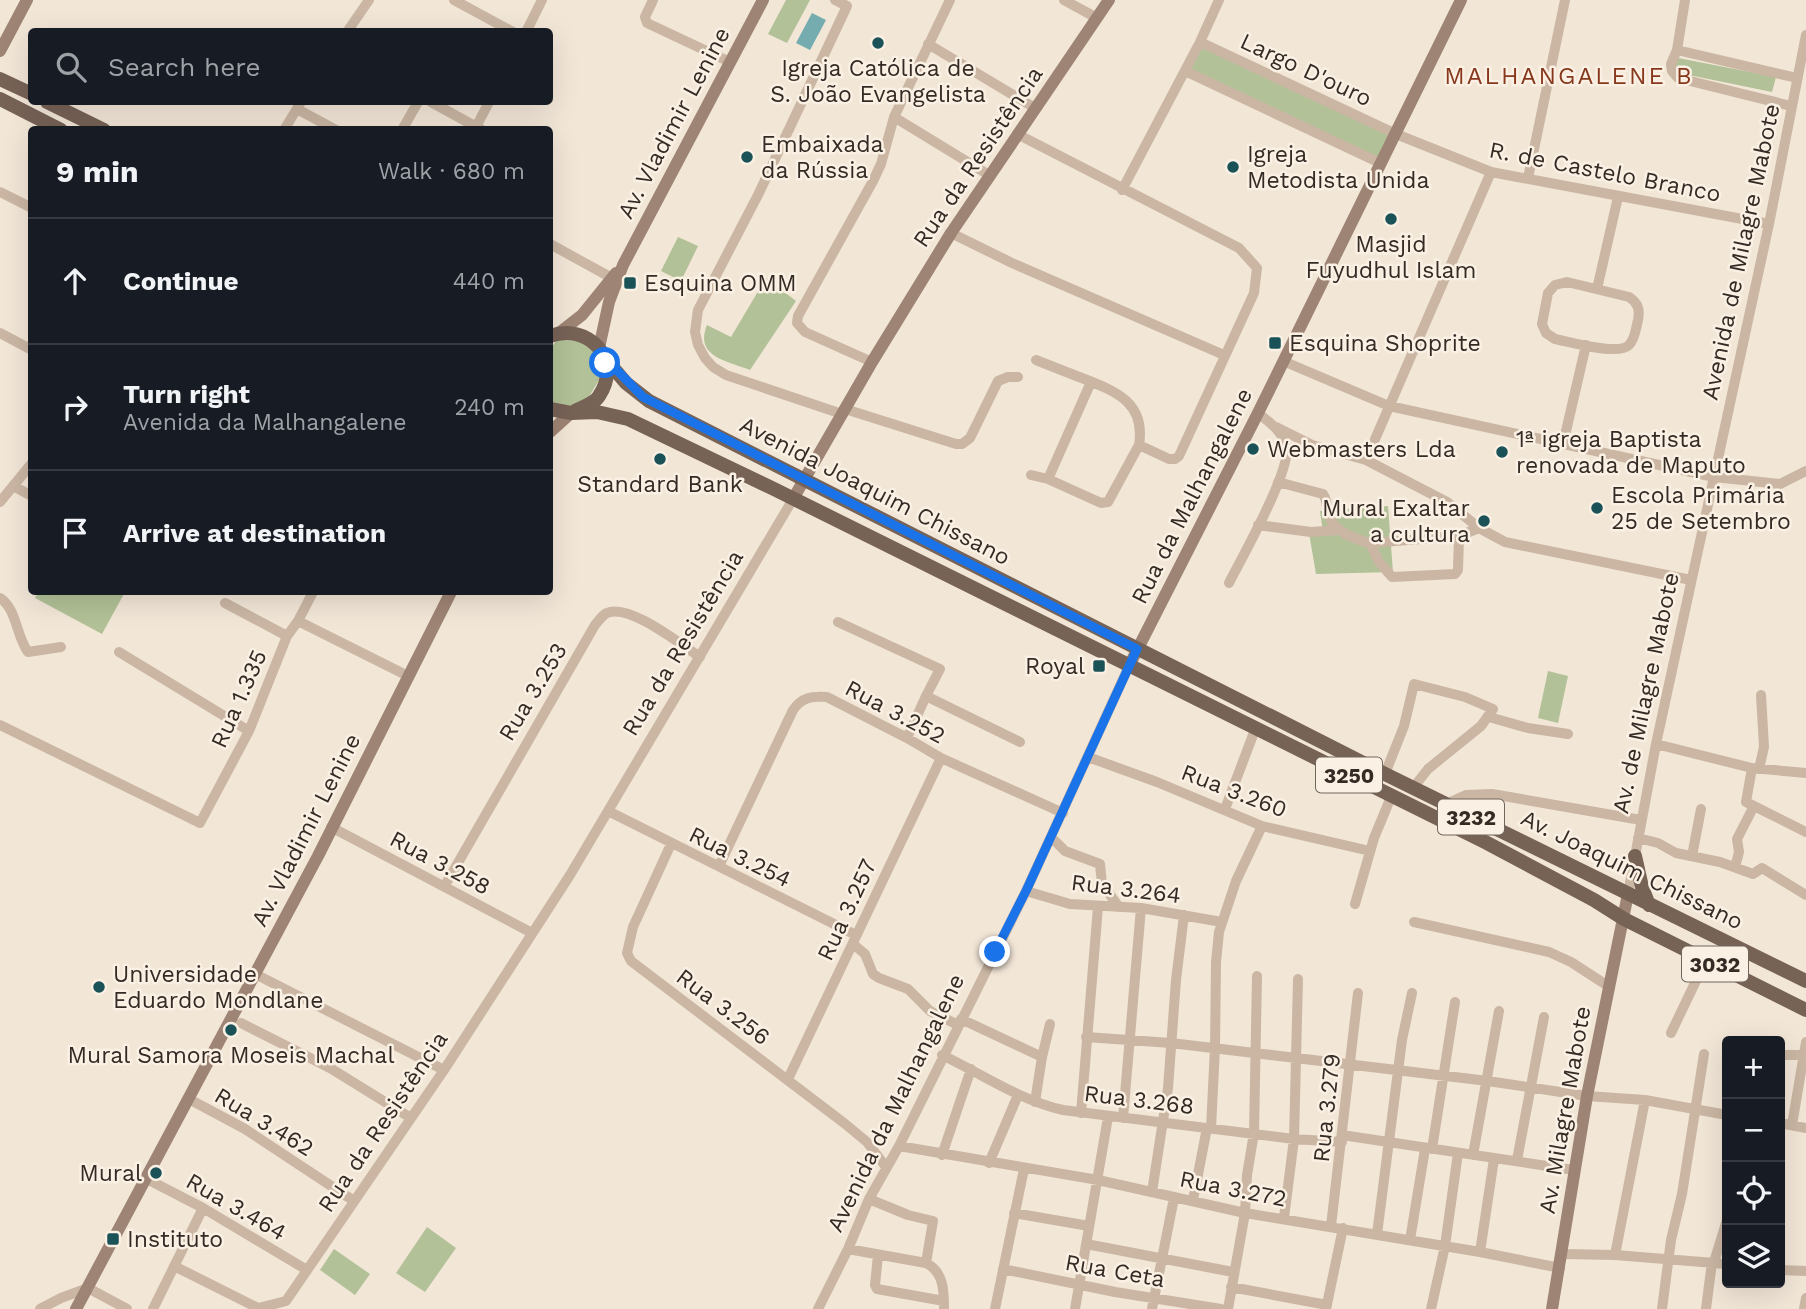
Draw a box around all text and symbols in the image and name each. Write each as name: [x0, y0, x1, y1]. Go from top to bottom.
street label: Av. Vladimir Lenine: [612, 23, 736, 223]
search box: [28, 28, 553, 105]
street label: Largo D'ouro: [1236, 28, 1376, 112]
marker: Igreja Católica de S. João Evangelista: [870, 35, 886, 51]
icon: search: [52, 48, 90, 86]
text: Search here: [108, 52, 260, 82]
place label: Igreja Católica de S. João Evangelista: [770, 55, 986, 108]
street label: Rua da Resistência: [908, 62, 1048, 252]
district label: MALHANGALENE B: [1444, 62, 1694, 90]
street label: Avenida de Milagre Mabote: [1696, 102, 1786, 402]
place label: Embaixada da Rússia: [761, 131, 884, 184]
street label: R. de Castelo Branco: [1487, 136, 1723, 208]
place label: Igreja Metodista Unida: [1247, 141, 1429, 194]
marker: Embaixada da Rússia: [739, 149, 755, 165]
text: 9 min: [56, 154, 139, 189]
text: Walk · 680 m: [378, 158, 525, 185]
marker: Igreja Metodista Unida: [1225, 159, 1241, 175]
marker: Masjid Fuyudhul Islam: [1383, 211, 1399, 227]
place label: Masjid Fuyudhul Islam: [1306, 231, 1476, 284]
icon: ahead: [56, 262, 94, 300]
text: Continue: [123, 266, 239, 296]
text: 440 m: [453, 268, 525, 295]
place label: Esquina OMM: [644, 270, 797, 297]
marker: Esquina OMM: [622, 275, 638, 291]
place label: Esquina Shoprite: [1289, 330, 1481, 357]
marker: Esquina Shoprite: [1267, 335, 1283, 351]
route start: [589, 347, 620, 378]
text: Turn right: [123, 379, 250, 409]
street label: Rua da Malhangalene: [1126, 384, 1258, 608]
icon: right: [56, 388, 94, 426]
text: 240 m: [454, 394, 525, 421]
text: Avenida da Malhangalene: [123, 409, 407, 436]
street label: Avenida Joaquim Chissano: [735, 411, 1015, 571]
place label: 1ª igreja Baptista renovada de Maputo: [1516, 426, 1746, 479]
place label: Webmasters Lda: [1267, 436, 1456, 463]
marker: Webmasters Lda: [1245, 441, 1261, 457]
marker: 1ª igreja Baptista renovada de Maputo: [1494, 444, 1510, 460]
marker: Standard Bank: [652, 451, 668, 467]
place label: Standard Bank: [577, 471, 743, 498]
place label: Escola Primária 25 de Setembro: [1611, 482, 1791, 535]
place label: Mural Exaltar a cultura: [1322, 495, 1470, 548]
marker: Escola Primária 25 de Setembro: [1589, 500, 1605, 516]
marker: Mural Exaltar a cultura: [1476, 513, 1492, 529]
icon: arrive: [56, 514, 94, 552]
text: Arrive at destination: [123, 518, 386, 548]
street label: Rua da Resistência: [617, 545, 749, 741]
street label: Av. de Milagre Mabote: [1607, 570, 1685, 816]
street label: Rua 3.253: [493, 638, 573, 746]
street label: Rua 1.335: [205, 646, 273, 752]
place label: Royal: [1025, 653, 1085, 680]
marker: Royal: [1091, 658, 1107, 674]
street label: Rua 3.252: [840, 674, 950, 750]
street label: Av. Vladimir Lenine: [246, 729, 366, 931]
road number: 3250: [1316, 758, 1382, 792]
street label: Rua 3.260: [1177, 759, 1291, 823]
road number: 3232: [1438, 800, 1504, 834]
street label: Av. Joaquim Chissano: [1517, 804, 1747, 936]
street label: Rua 3.254: [685, 821, 795, 893]
street label: Rua 3.258: [385, 825, 495, 901]
street label: Rua 3.257: [812, 855, 882, 965]
street label: Rua 3.264: [1069, 869, 1183, 909]
route end: [979, 936, 1010, 967]
road number: 3032: [1682, 946, 1748, 982]
place label: Universidade Eduardo Mondlane: [113, 961, 323, 1014]
street label: Rua 3.256: [671, 963, 775, 1051]
street label: Avenida da Malhangalene: [822, 970, 970, 1236]
marker: Universidade Eduardo Mondlane: [91, 979, 107, 995]
street label: Av. Milagre Mabote: [1533, 1004, 1597, 1216]
marker: Mural Samora Moseis Machal: [223, 1022, 239, 1038]
street label: Rua da Resistência: [313, 1027, 453, 1217]
map controls: [1722, 1036, 1785, 1288]
button: +: [1722, 1036, 1785, 1099]
place label: Mural Samora Moseis Machal: [68, 1042, 394, 1069]
street label: Rua 3.279: [1308, 1052, 1346, 1164]
street label: Rua 3.268: [1082, 1080, 1196, 1120]
street label: Rua 3.462: [210, 1082, 318, 1162]
button: −: [1722, 1099, 1785, 1162]
place label: Mural: [79, 1160, 142, 1187]
button: locate: [1722, 1162, 1785, 1225]
marker: Mural: [148, 1165, 164, 1181]
street label: Rua 3.272: [1177, 1165, 1289, 1213]
street label: Rua 3.464: [181, 1168, 291, 1246]
button: layers: [1722, 1225, 1785, 1288]
place label: Instituto: [127, 1226, 223, 1253]
marker: Instituto: [105, 1231, 121, 1247]
street label: Rua Ceta: [1063, 1249, 1167, 1293]

